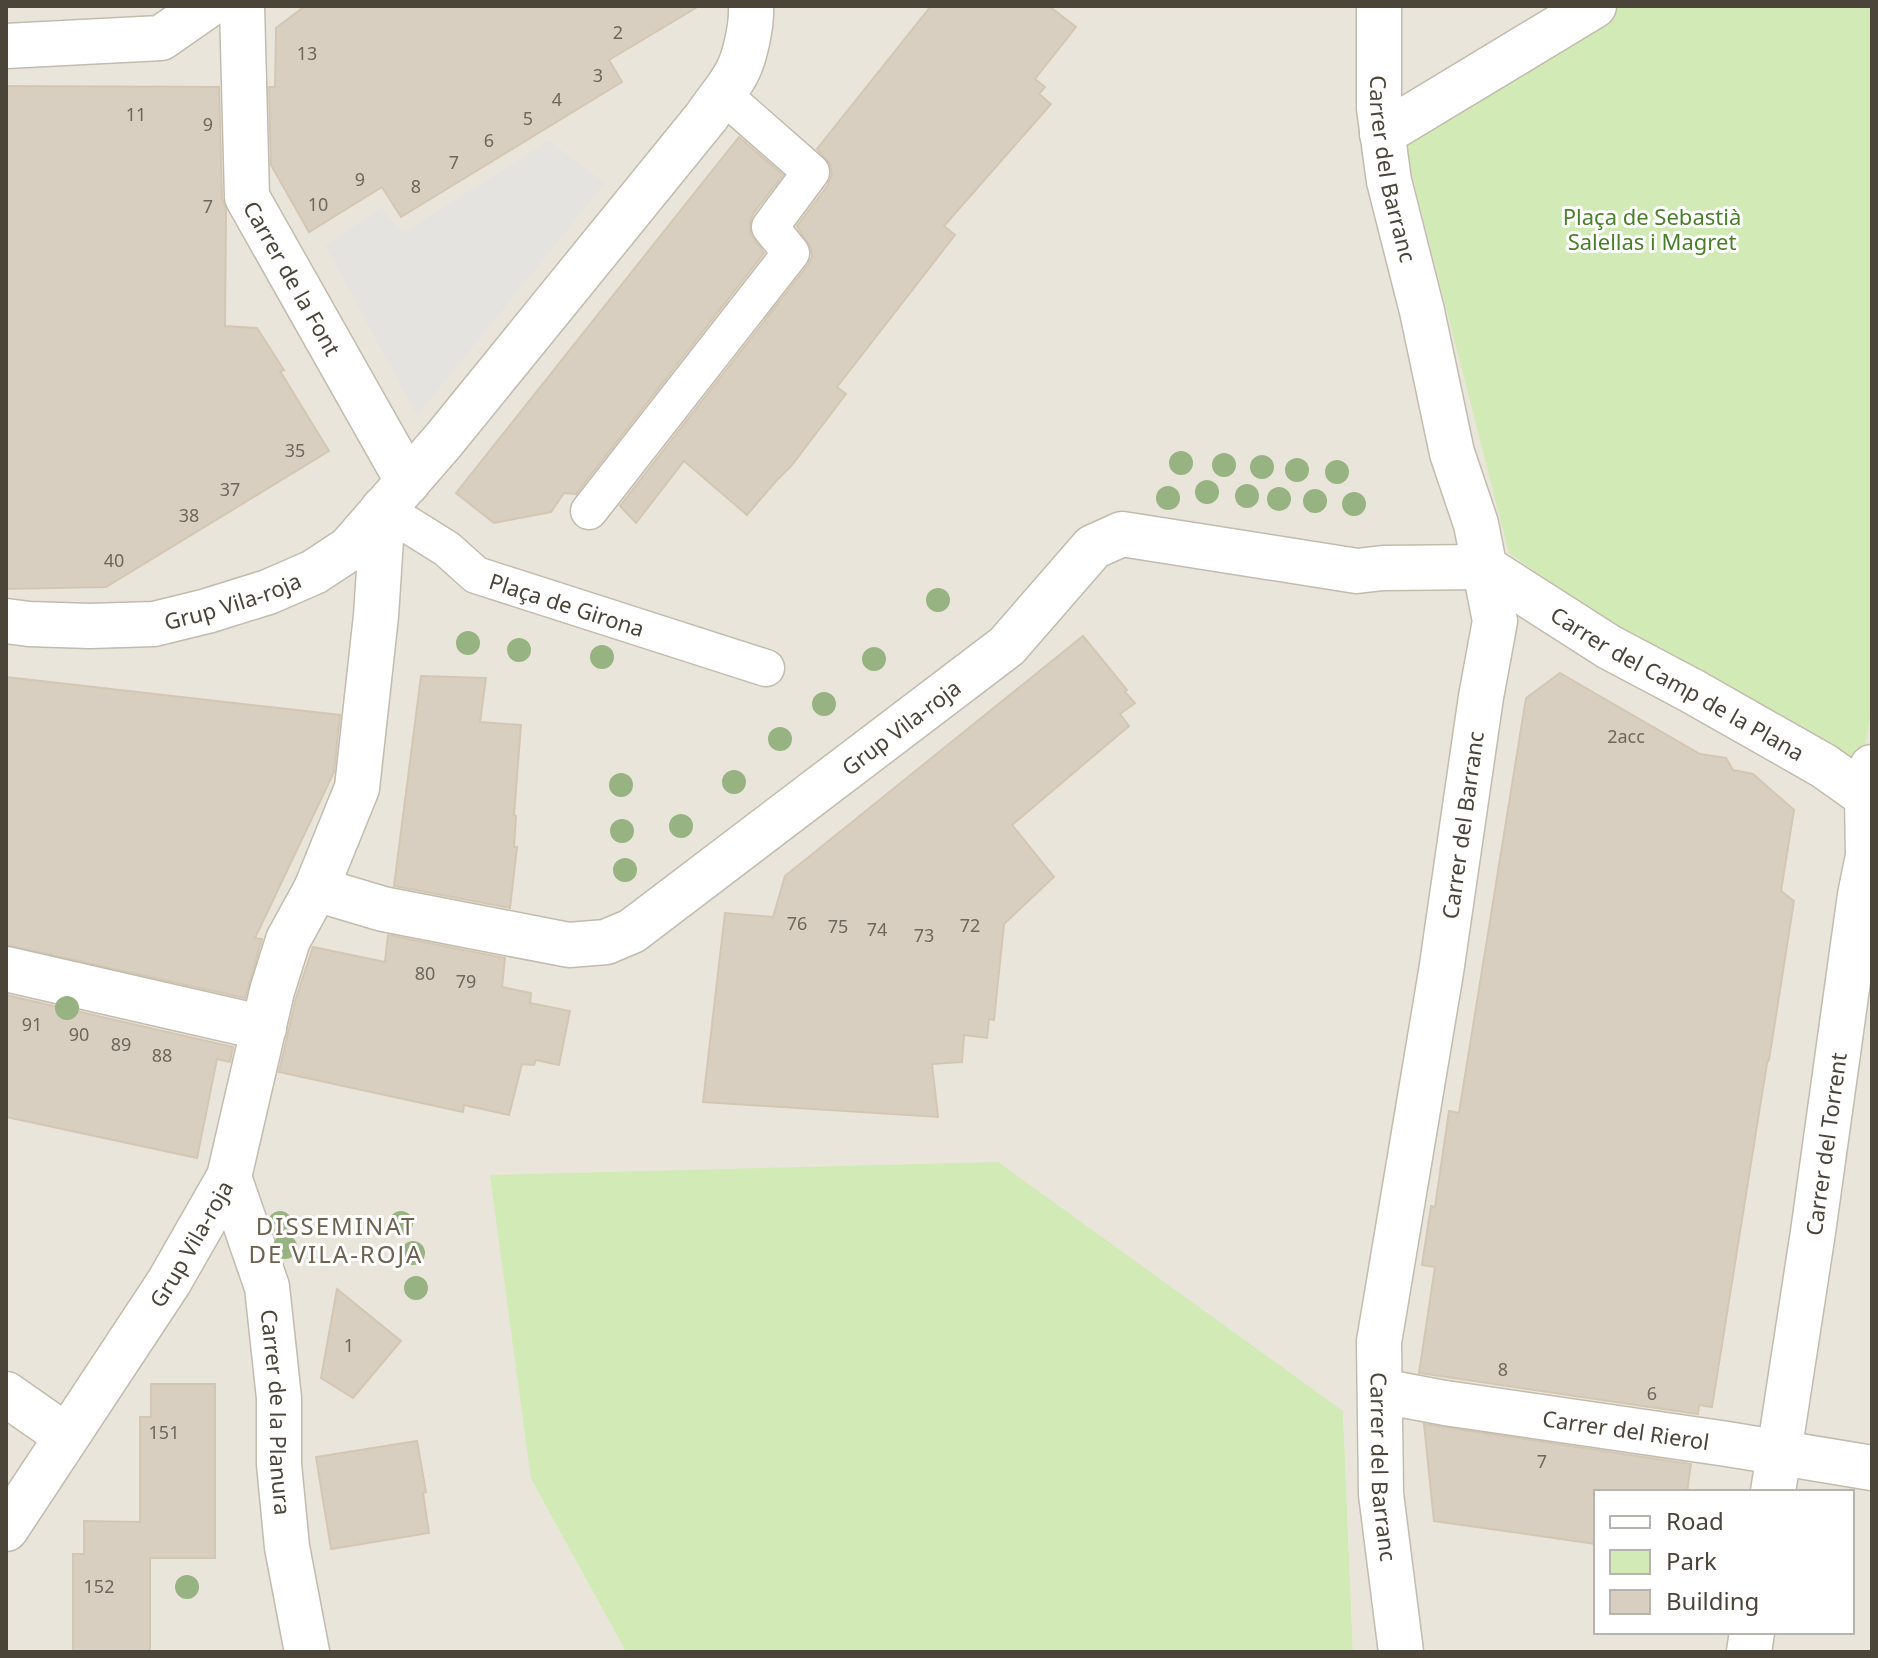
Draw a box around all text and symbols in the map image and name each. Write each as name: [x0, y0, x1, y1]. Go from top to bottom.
house number: 2: [613, 20, 623, 44]
house number: 13: [297, 41, 317, 65]
house number: 3: [593, 63, 603, 87]
street label: Carrer del Barranc: [1364, 75, 1424, 265]
house number: 4: [552, 87, 562, 111]
house number: 11: [126, 102, 146, 126]
house number: 5: [523, 106, 533, 130]
house number: 9: [203, 112, 213, 136]
house number: 6: [484, 128, 494, 152]
house number: 7: [449, 150, 459, 174]
house number: 9: [355, 167, 365, 191]
house number: 8: [411, 174, 421, 198]
house number: 10: [308, 192, 328, 216]
house number: 7: [203, 194, 213, 218]
street label: Carrer de la Font: [237, 195, 348, 361]
park label: Plaça de Sebastià Salellas i Magret: [1563, 201, 1741, 256]
house number: 35: [285, 438, 305, 462]
house number: 37: [220, 477, 240, 501]
house number: 38: [179, 503, 199, 527]
house number: 40: [104, 548, 124, 572]
street label: Grup Vila-roja: [161, 565, 305, 636]
street label: Plaça de Girona: [486, 565, 648, 643]
street label: Carrer del Camp de la Plana: [1545, 599, 1810, 767]
street label: Grup Vila-roja: [835, 672, 966, 782]
house number: 2acc: [1607, 724, 1645, 748]
street label: Carrer del Barranc: [1434, 729, 1490, 921]
house number: 76: [787, 911, 807, 935]
house number: 72: [960, 913, 980, 937]
house number: 75: [828, 914, 848, 938]
house number: 74: [867, 917, 887, 941]
house number: 73: [914, 923, 934, 947]
house number: 80: [415, 961, 435, 985]
house number: 79: [456, 969, 476, 993]
house number: 91: [22, 1012, 42, 1036]
house number: 90: [69, 1022, 89, 1046]
house number: 89: [111, 1032, 131, 1056]
house number: 88: [152, 1043, 172, 1067]
street label: Carrer del Torrent: [1798, 1050, 1853, 1237]
street label: Grup Vila-roja: [142, 1175, 239, 1313]
district label: DISSEMINAT DE VILA-ROJA: [249, 1209, 423, 1270]
street label: Carrer de la Planura: [255, 1308, 299, 1516]
house number: 1: [344, 1333, 354, 1357]
house number: 8: [1498, 1357, 1508, 1381]
street label: Carrer del Barranc: [1364, 1372, 1404, 1563]
house number: 6: [1647, 1381, 1657, 1405]
street label: Carrer del Rierol: [1541, 1402, 1711, 1456]
house number: 151: [149, 1420, 179, 1444]
house number: 7: [1537, 1449, 1547, 1473]
legend: [1594, 1490, 1854, 1634]
text: Road: [1666, 1504, 1724, 1537]
text: Park: [1666, 1544, 1717, 1577]
house number: 152: [84, 1574, 114, 1598]
text: Building: [1666, 1584, 1759, 1617]

